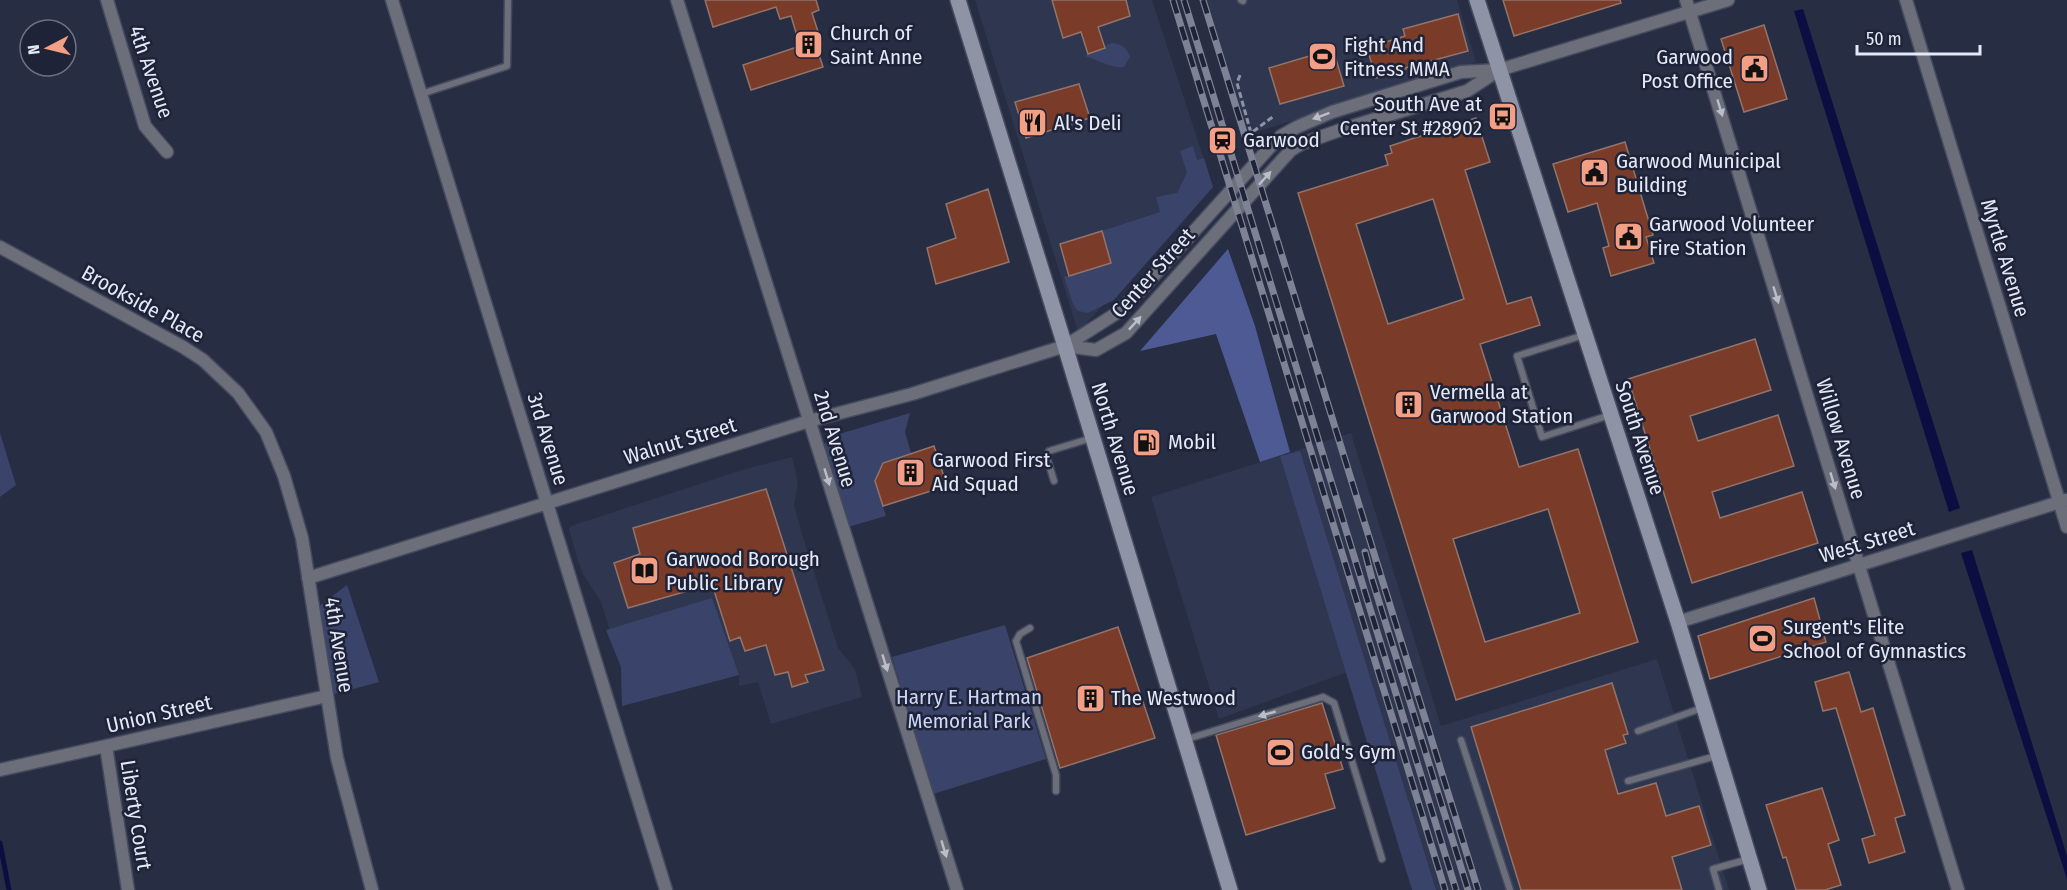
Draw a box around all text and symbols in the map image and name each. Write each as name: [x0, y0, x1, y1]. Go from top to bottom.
north arrow: [18, 18, 78, 78]
scale bar: [1857, 18, 1980, 56]
place label: Church of Saint Anne: [830, 20, 922, 70]
street label: 4th Avenue: [123, 22, 179, 122]
text: 50 m: [1866, 28, 1902, 50]
building icon: Church of Saint Anne: [793, 29, 825, 61]
place label: Fight And Fitness MMA: [1344, 32, 1450, 82]
sports icon: Fight And Fitness MMA: [1307, 41, 1339, 73]
text: N: [24, 44, 44, 56]
place label: Garwood Post Office: [1641, 44, 1733, 94]
public building icon: Garwood Post Office: [1738, 53, 1770, 85]
place label: South Ave at Center St #28902: [1340, 91, 1482, 141]
one-way arrow: [1715, 99, 1725, 117]
bus stop icon: South Ave at Center St #28902: [1487, 100, 1519, 132]
restaurant icon: Al's Deli: [1017, 107, 1049, 139]
place label: Al's Deli: [1054, 110, 1122, 136]
one-way arrow: [1312, 112, 1330, 122]
station icon: Garwood: [1206, 124, 1238, 156]
place label: Garwood: [1243, 127, 1320, 153]
place label: Garwood Municipal Building: [1616, 148, 1781, 198]
public building icon: Garwood Municipal Building: [1579, 157, 1611, 189]
one-way arrow: [1258, 170, 1272, 185]
street label: Myrtle Avenue: [1975, 196, 2035, 320]
place label: Garwood Volunteer Fire Station: [1649, 211, 1815, 261]
public building icon: Garwood Volunteer Fire Station: [1612, 220, 1644, 252]
street label: Center Street: [1106, 222, 1200, 324]
street label: Brookside Place: [77, 260, 209, 348]
one-way arrow: [1772, 286, 1781, 304]
one-way arrow: [1128, 316, 1142, 330]
street label: Willow Avenue: [1810, 375, 1872, 503]
street label: South Avenue: [1609, 378, 1671, 498]
street label: North Avenue: [1085, 379, 1145, 499]
place label: Vermella at Garwood Station: [1430, 379, 1573, 429]
street label: 2nd Avenue: [808, 388, 862, 490]
building icon: Vermella at Garwood Station: [1393, 388, 1425, 420]
street label: 3rd Avenue: [522, 390, 574, 488]
street label: Walnut Street: [621, 412, 739, 470]
fuel station icon: Mobil: [1131, 426, 1163, 458]
place label: Mobil: [1168, 429, 1216, 455]
place label: Garwood First Aid Squad: [932, 447, 1051, 497]
building icon: Garwood First Aid Squad: [895, 456, 927, 488]
one-way arrow: [823, 468, 832, 486]
one-way arrow: [1829, 473, 1838, 491]
street label: West Street: [1816, 515, 1918, 569]
place label: Garwood Borough Public Library: [666, 546, 820, 596]
library icon: Garwood Borough Public Library: [629, 555, 661, 587]
street label: 4th Avenue: [319, 595, 359, 695]
place label: Surgent's Elite School of Gymnastics: [1783, 614, 1966, 664]
sports icon: Surgent's Elite School of Gymnastics: [1746, 623, 1778, 655]
one-way arrow: [881, 654, 891, 672]
building icon: The Westwood: [1074, 682, 1106, 714]
park label: Harry E. Hartman Memorial Park: [896, 684, 1042, 734]
place label: The Westwood: [1111, 685, 1236, 711]
street label: Union Street: [104, 689, 214, 739]
one-way arrow: [1258, 710, 1276, 719]
sports icon: Gold's Gym: [1264, 736, 1296, 768]
place label: Gold's Gym: [1301, 739, 1396, 765]
street label: Liberty Court: [114, 758, 158, 872]
one-way arrow: [940, 840, 949, 858]

